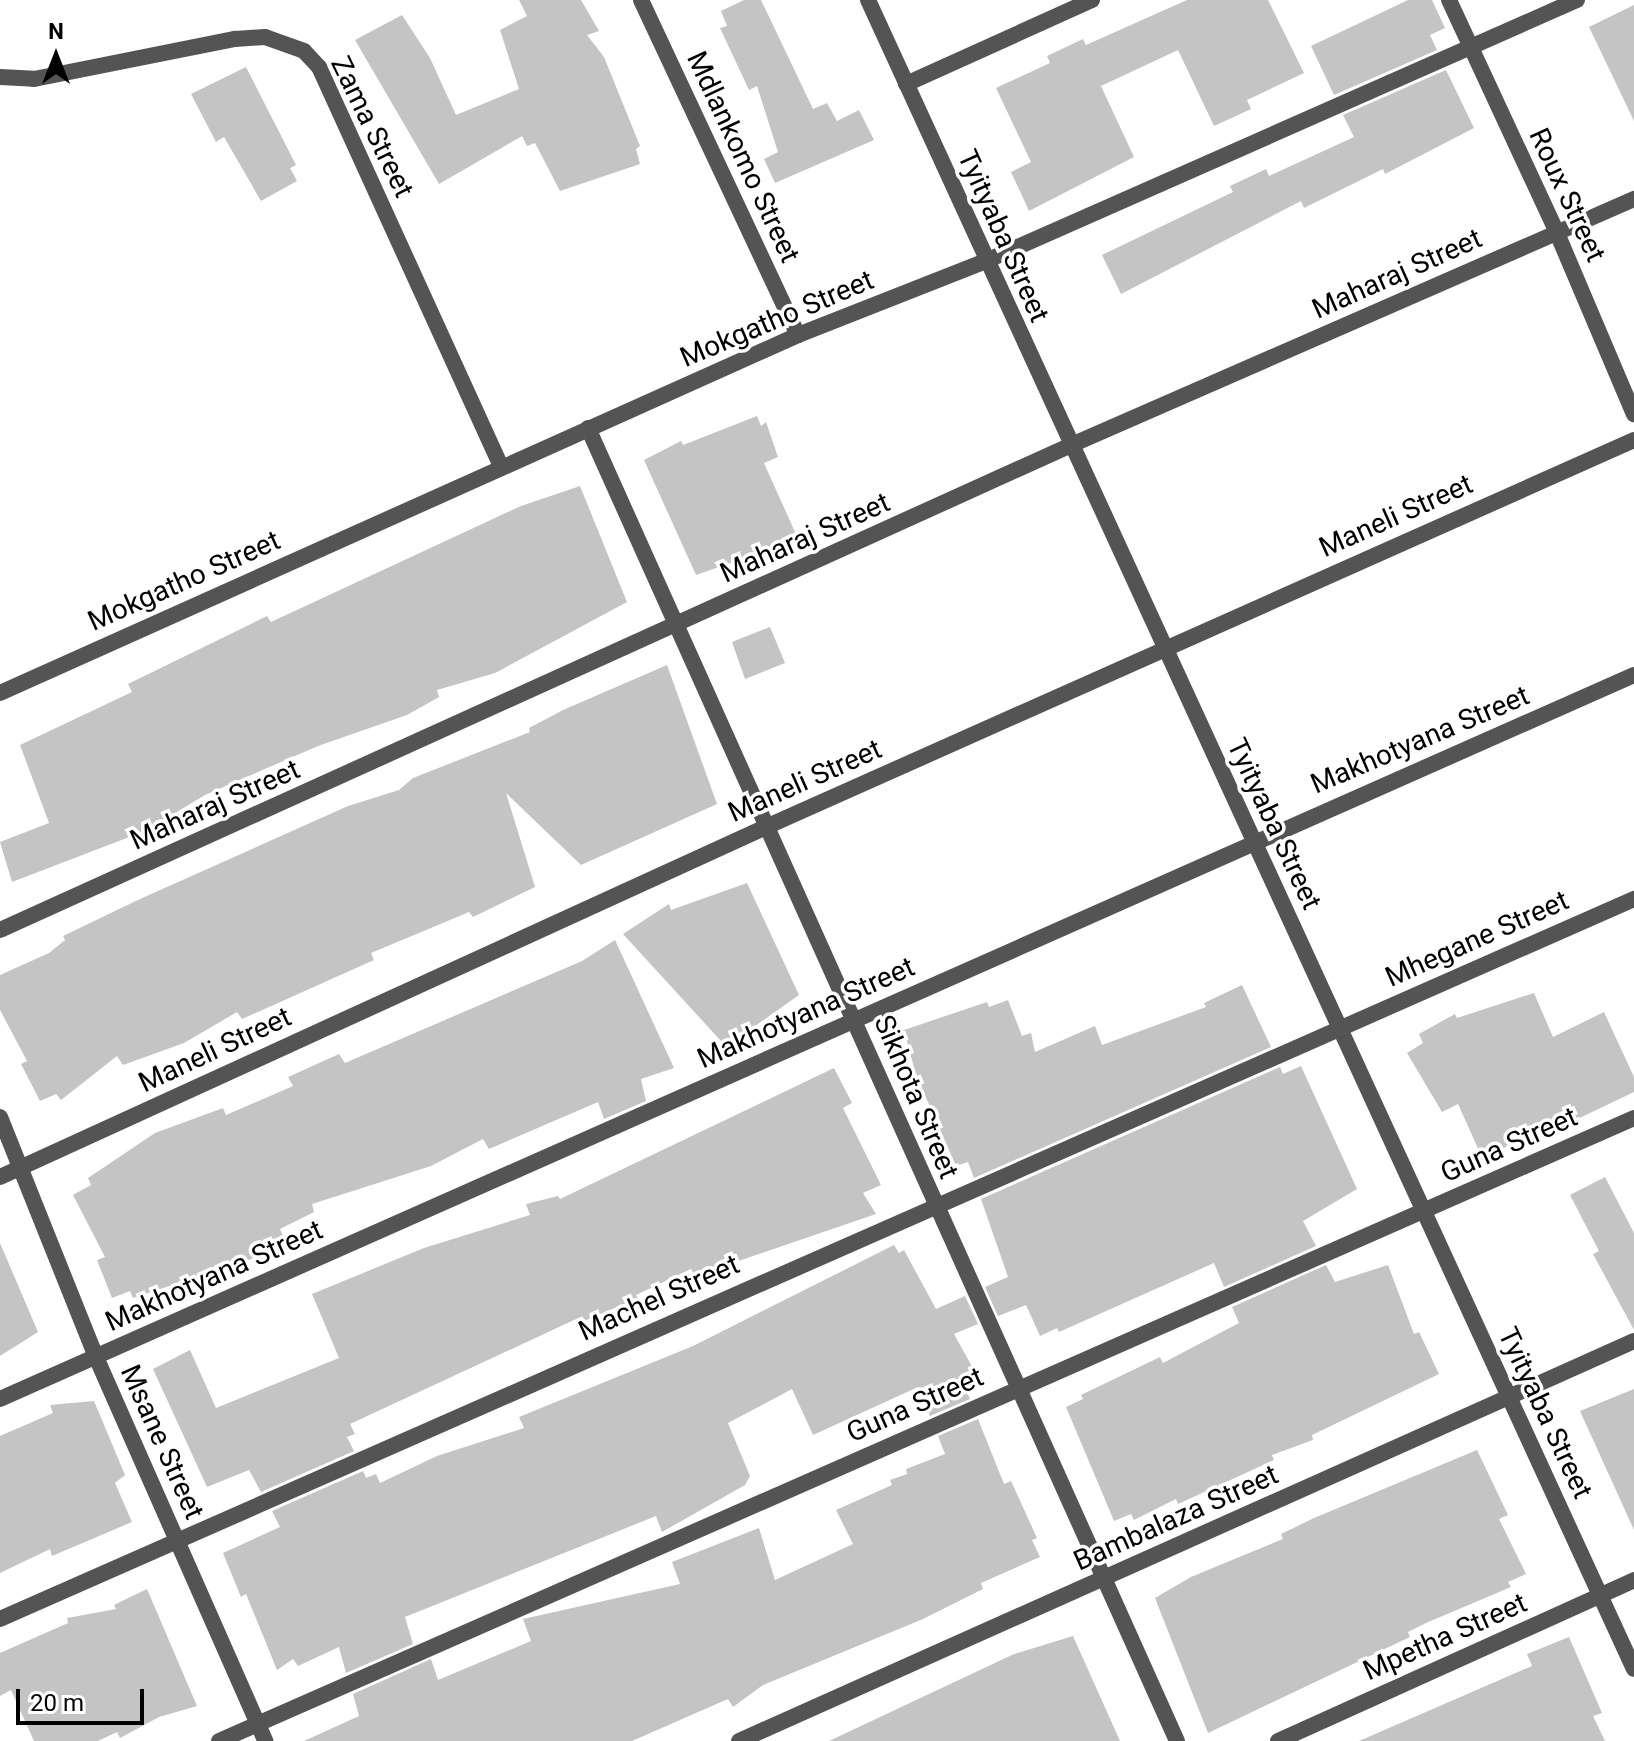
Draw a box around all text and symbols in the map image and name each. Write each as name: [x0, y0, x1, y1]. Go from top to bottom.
north arrow: [16, 16, 96, 96]
text: N: [48, 19, 64, 44]
street label: Mdlankomo Street: [679, 46, 807, 268]
street label: Zama Street: [323, 51, 421, 203]
street label: Roux Street: [1521, 123, 1613, 267]
street label: Tyityaba Street: [950, 145, 1056, 327]
street label: Maharaj Street: [1307, 222, 1487, 326]
street label: Mokgatho Street: [675, 263, 879, 375]
street label: Maneli Street: [1314, 467, 1478, 565]
street label: Maharaj Street: [715, 486, 895, 590]
street label: Mokgatho Street: [83, 524, 285, 638]
street label: Makhotyana Street: [1306, 679, 1534, 801]
street label: Maneli Street: [723, 732, 887, 830]
street label: Tyityaba Street: [1220, 733, 1328, 915]
street label: Maharaj Street: [125, 753, 305, 857]
street label: Mhegane Street: [1380, 884, 1574, 994]
street label: Makhotyana Street: [692, 950, 920, 1076]
street label: Maneli Street: [133, 1000, 297, 1100]
street label: Sikhota Street: [866, 1010, 966, 1184]
street label: Guna Street: [1435, 1100, 1583, 1190]
street label: Makhotyana Street: [100, 1213, 328, 1339]
street label: Machel Street: [573, 1248, 745, 1348]
street label: Tyityaba Street: [1491, 1322, 1599, 1504]
street label: Msane Street: [113, 1360, 211, 1524]
street label: Guna Street: [841, 1360, 989, 1450]
street label: Bambalaza Street: [1069, 1458, 1283, 1578]
street label: Mpetha Street: [1358, 1586, 1532, 1688]
scale bar: [20, 1673, 148, 1723]
text: 20 m: [30, 1689, 84, 1717]

